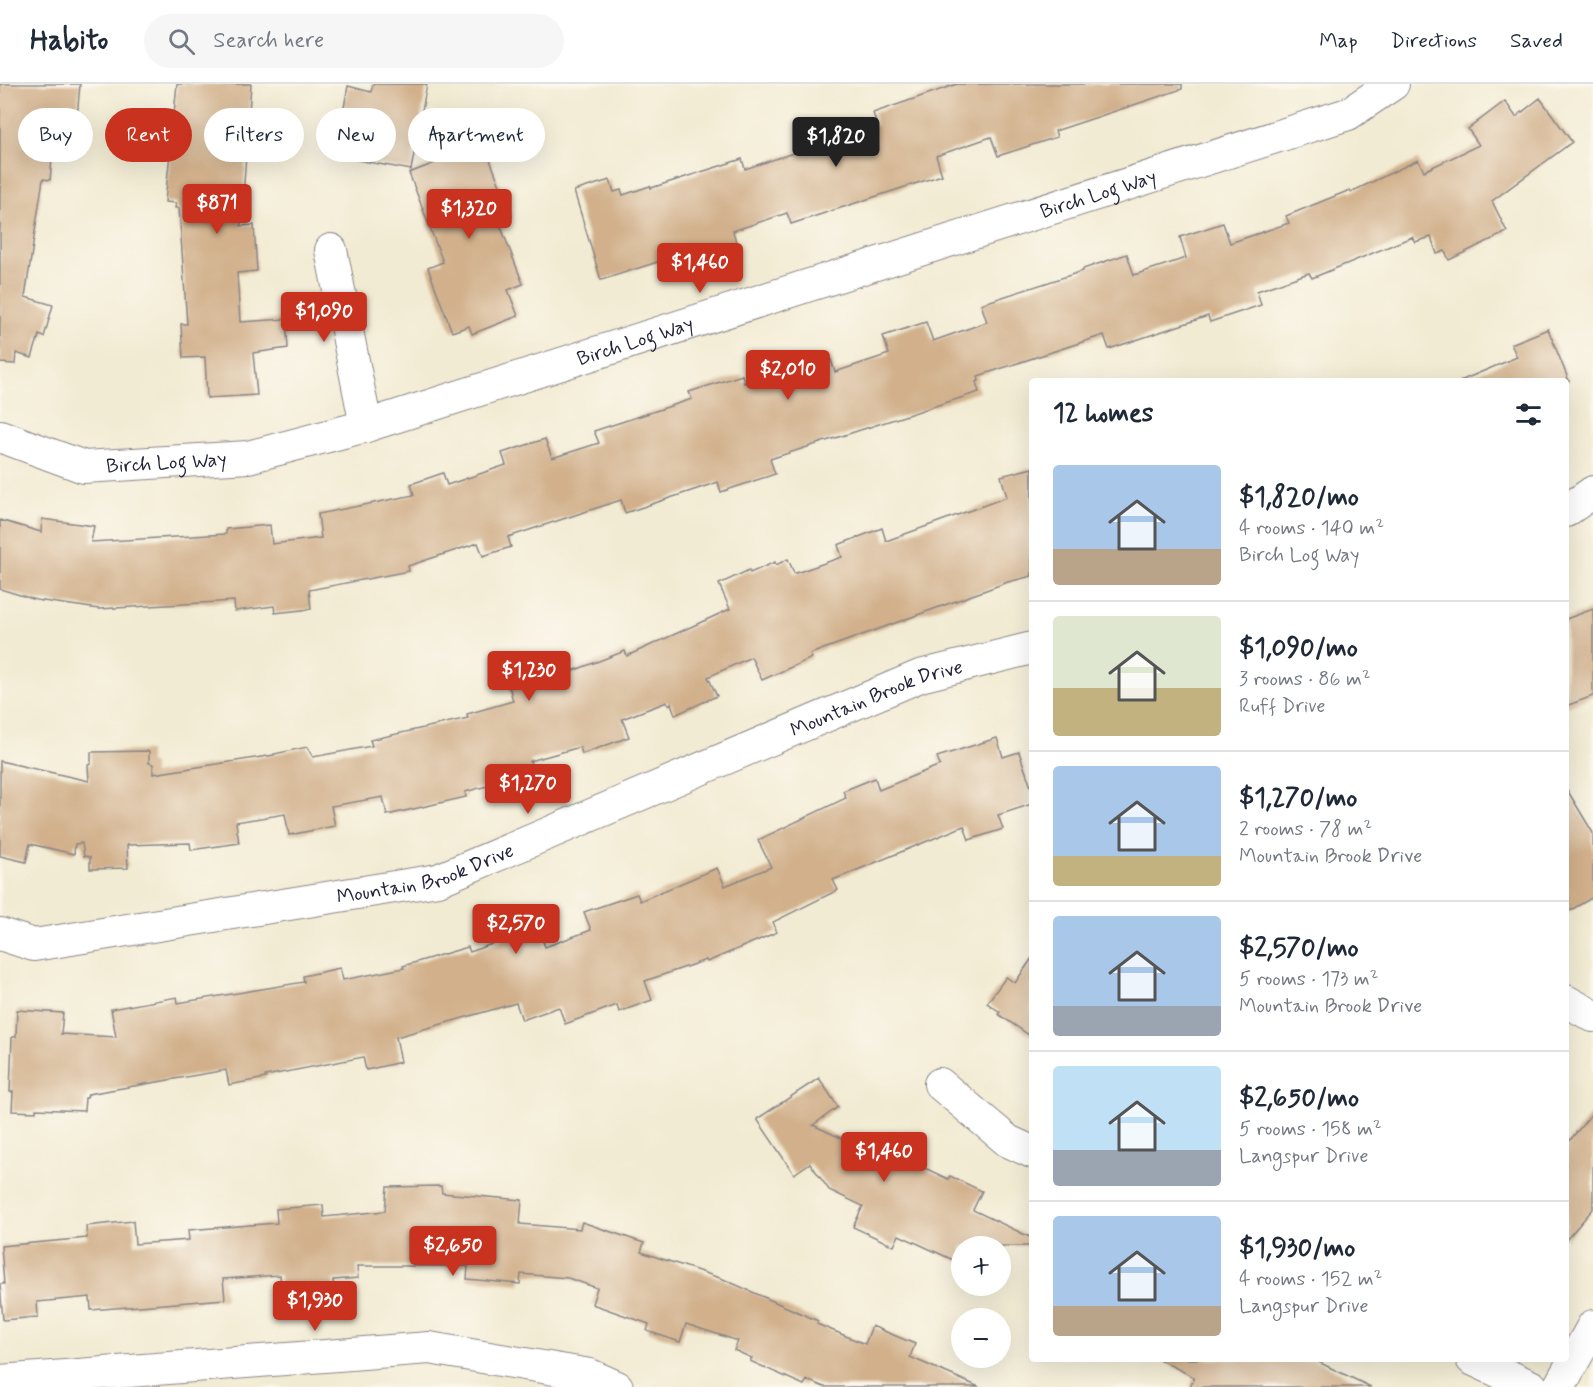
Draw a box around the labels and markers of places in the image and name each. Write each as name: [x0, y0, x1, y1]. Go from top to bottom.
pin: $1,820: [787, 117, 885, 168]
pin: $871: [181, 184, 253, 235]
pin: $1,320: [420, 189, 518, 240]
pin: $1,460: [651, 243, 749, 294]
pin: $1,090: [275, 292, 373, 343]
pin: $2,010: [739, 350, 837, 401]
pin: $1,230: [480, 651, 578, 702]
pin: $1,270: [479, 764, 577, 815]
pin: $2,570: [467, 904, 565, 955]
pin: $1,460: [835, 1132, 933, 1183]
pin: $2,650: [404, 1226, 502, 1277]
pin: $1,930: [266, 1281, 364, 1332]

